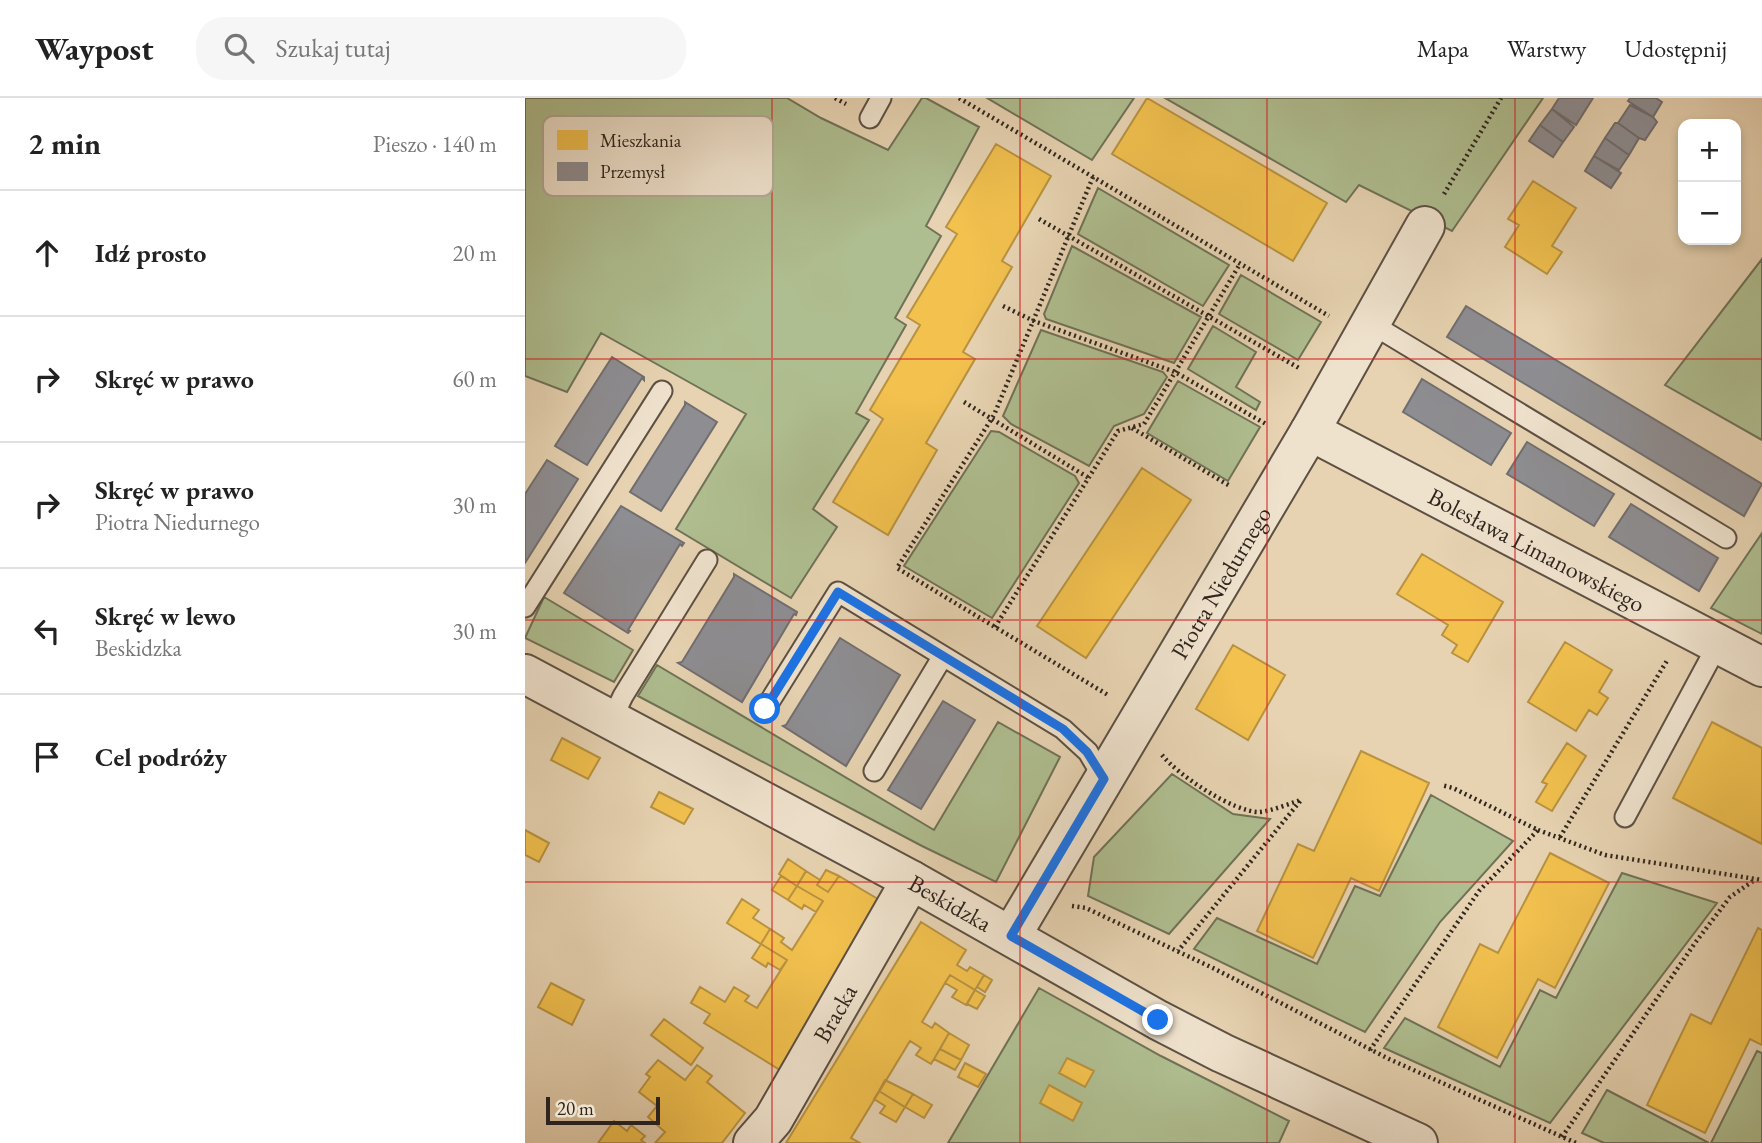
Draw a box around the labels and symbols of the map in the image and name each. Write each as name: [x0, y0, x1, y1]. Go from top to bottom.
legend: [543, 116, 773, 196]
text: Mieszkania: [600, 128, 682, 153]
text: Przemysł: [600, 159, 665, 184]
street label: Bolesława Limanowskiego: [1423, 480, 1651, 619]
street label: Piotra Niedurnego: [1163, 500, 1278, 664]
route start: [749, 693, 780, 724]
street label: Beskidzka: [904, 867, 998, 938]
street label: Bracka: [806, 978, 864, 1048]
route end: [1142, 1004, 1173, 1035]
scale bar: [546, 1094, 660, 1126]

